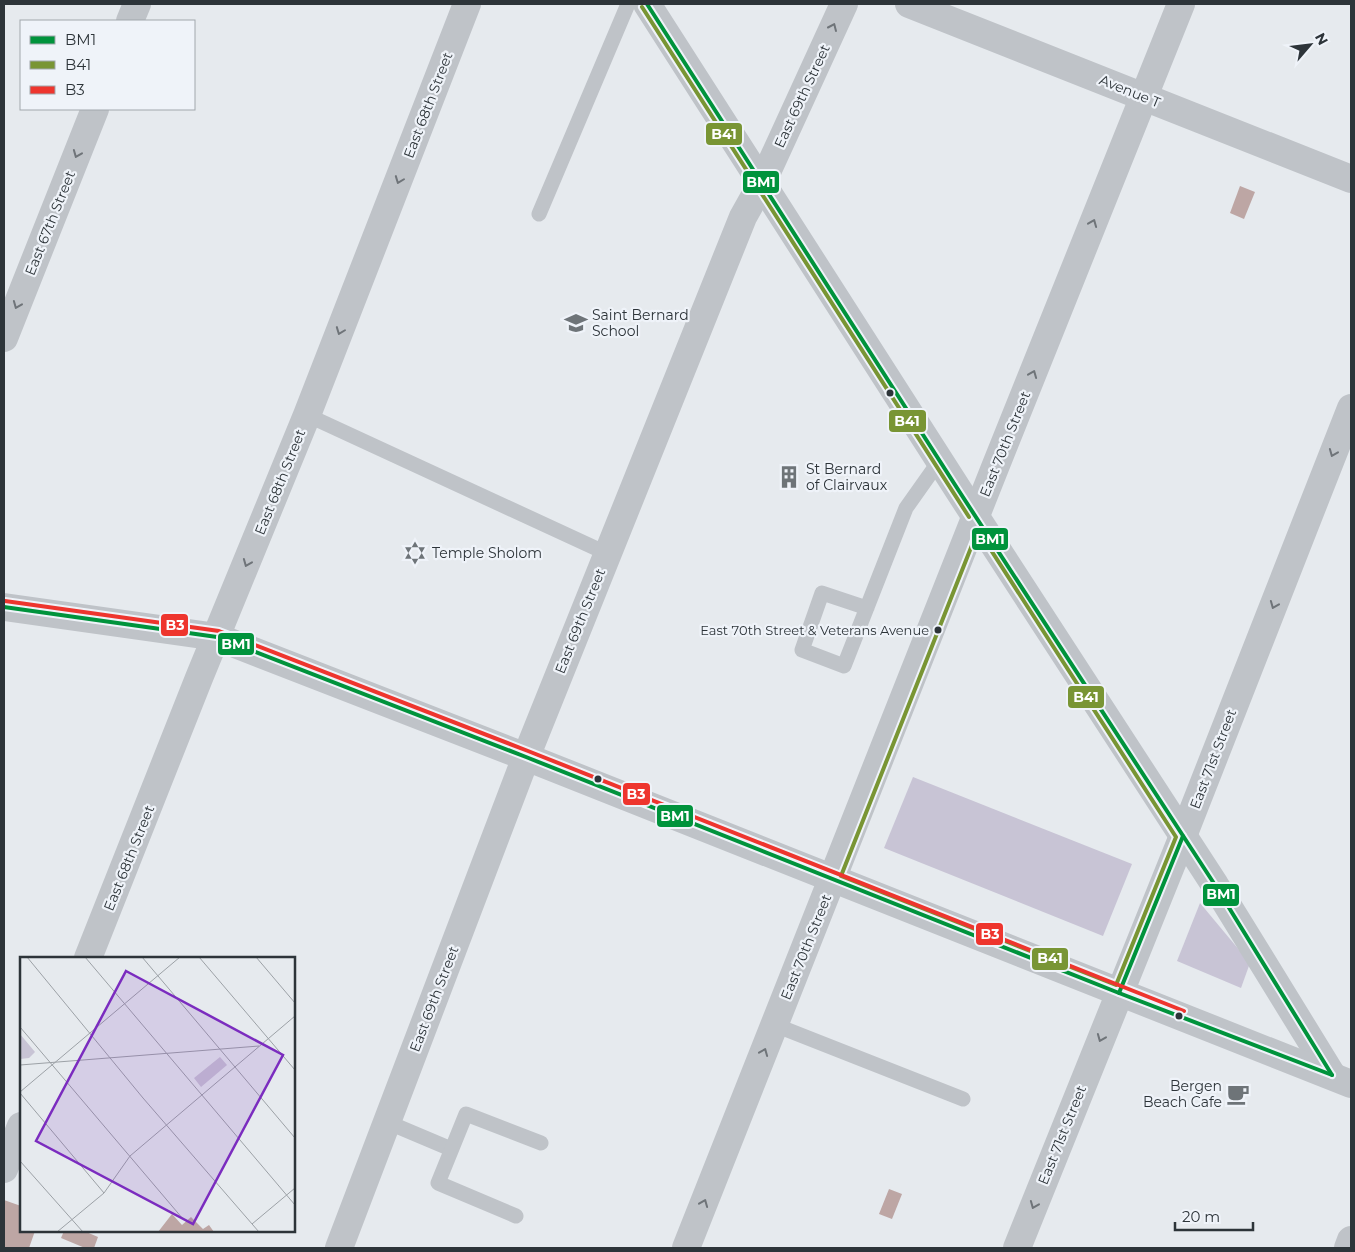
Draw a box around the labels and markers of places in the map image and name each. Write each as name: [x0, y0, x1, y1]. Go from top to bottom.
place label: Saint Bernard School: [592, 306, 689, 340]
school or university icon: Saint Bernard School: [563, 310, 589, 336]
unlabelled marker: [885, 388, 895, 398]
place label: St Bernard of Clairvaux: [806, 460, 888, 494]
building icon: St Bernard of Clairvaux: [776, 464, 802, 490]
synagogue icon: Temple Sholom: [402, 540, 428, 566]
place label: Temple Sholom: [432, 544, 542, 562]
place label: East 70th Street & Veterans Avenue: [700, 622, 929, 638]
marker: East 70th Street & Veterans Avenue: [933, 625, 943, 635]
unlabelled marker: [593, 774, 603, 784]
unlabelled marker: [1174, 1011, 1184, 1021]
place label: Bergen Beach Cafe: [1143, 1077, 1222, 1111]
cafe icon: Bergen Beach Cafe: [1225, 1081, 1251, 1107]

